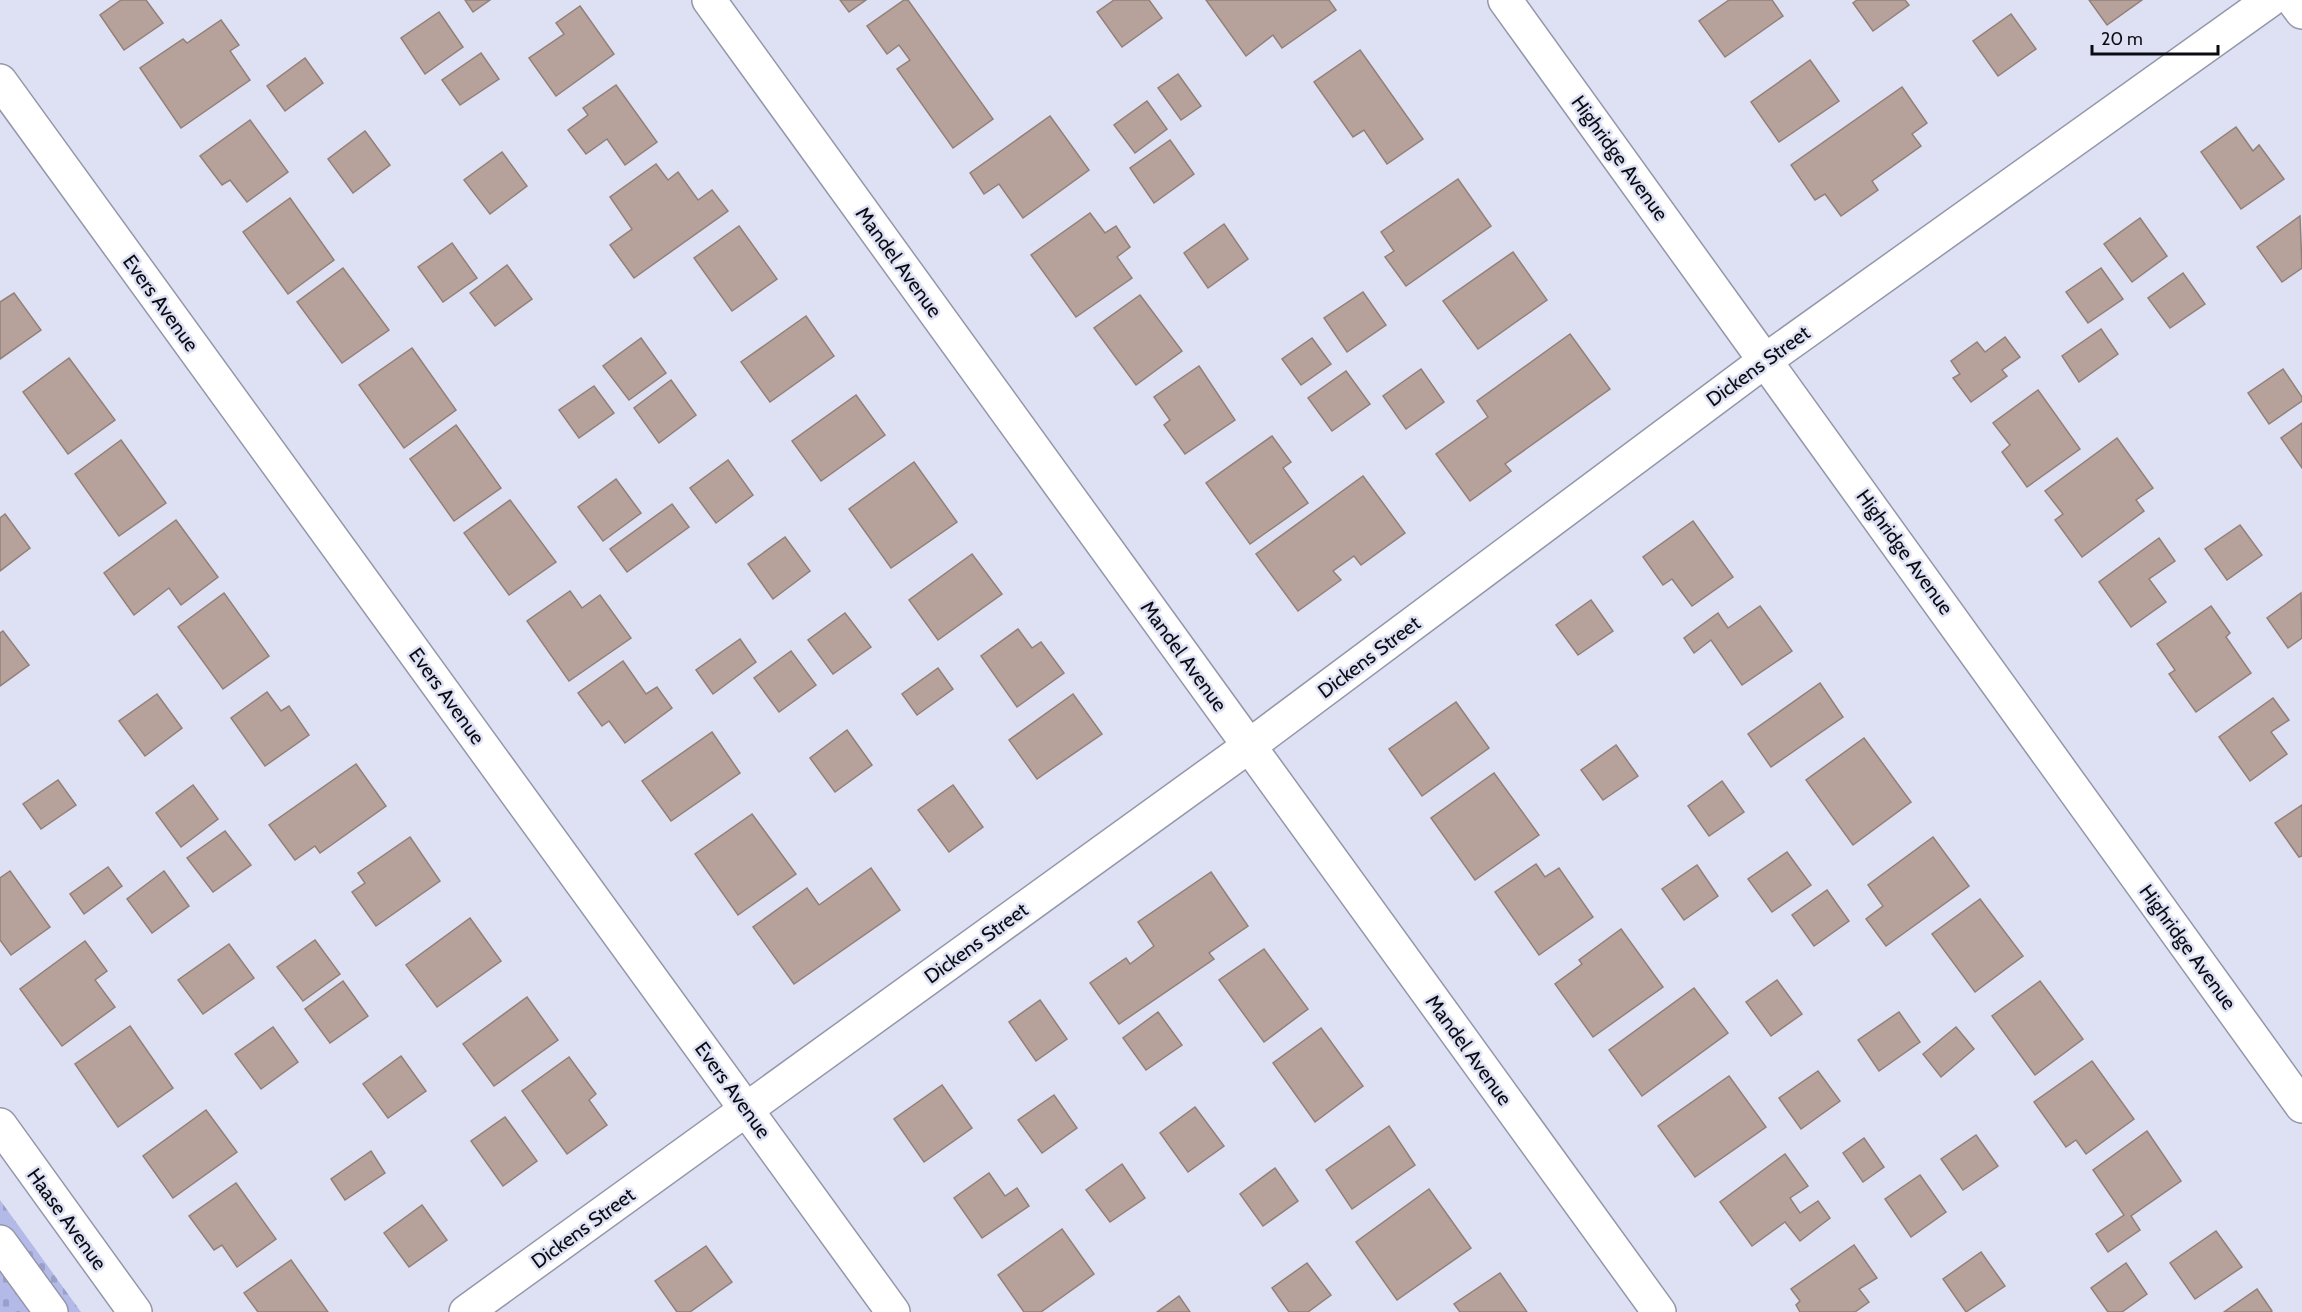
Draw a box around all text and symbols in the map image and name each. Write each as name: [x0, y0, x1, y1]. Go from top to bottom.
scale bar: [2092, 18, 2218, 56]
text: 20 m: [2101, 28, 2143, 50]
street label: Highridge Avenue: [1567, 91, 1673, 225]
street label: Mandel Avenue: [851, 202, 947, 322]
street label: Evers Avenue: [118, 250, 204, 356]
street label: Dickens Street: [1702, 320, 1815, 412]
street label: Highridge Avenue: [1852, 485, 1958, 619]
street label: Mandel Avenue: [1136, 596, 1232, 716]
street label: Dickens Street: [1313, 611, 1425, 703]
street label: Evers Avenue: [404, 643, 490, 749]
street label: Highridge Avenue: [2135, 880, 2241, 1014]
street label: Dickens Street: [920, 897, 1033, 989]
street label: Mandel Avenue: [1421, 990, 1517, 1110]
street label: Evers Avenue: [690, 1037, 776, 1143]
street label: Haase Avenue: [22, 1164, 112, 1274]
street label: Dickens Street: [527, 1182, 640, 1274]

